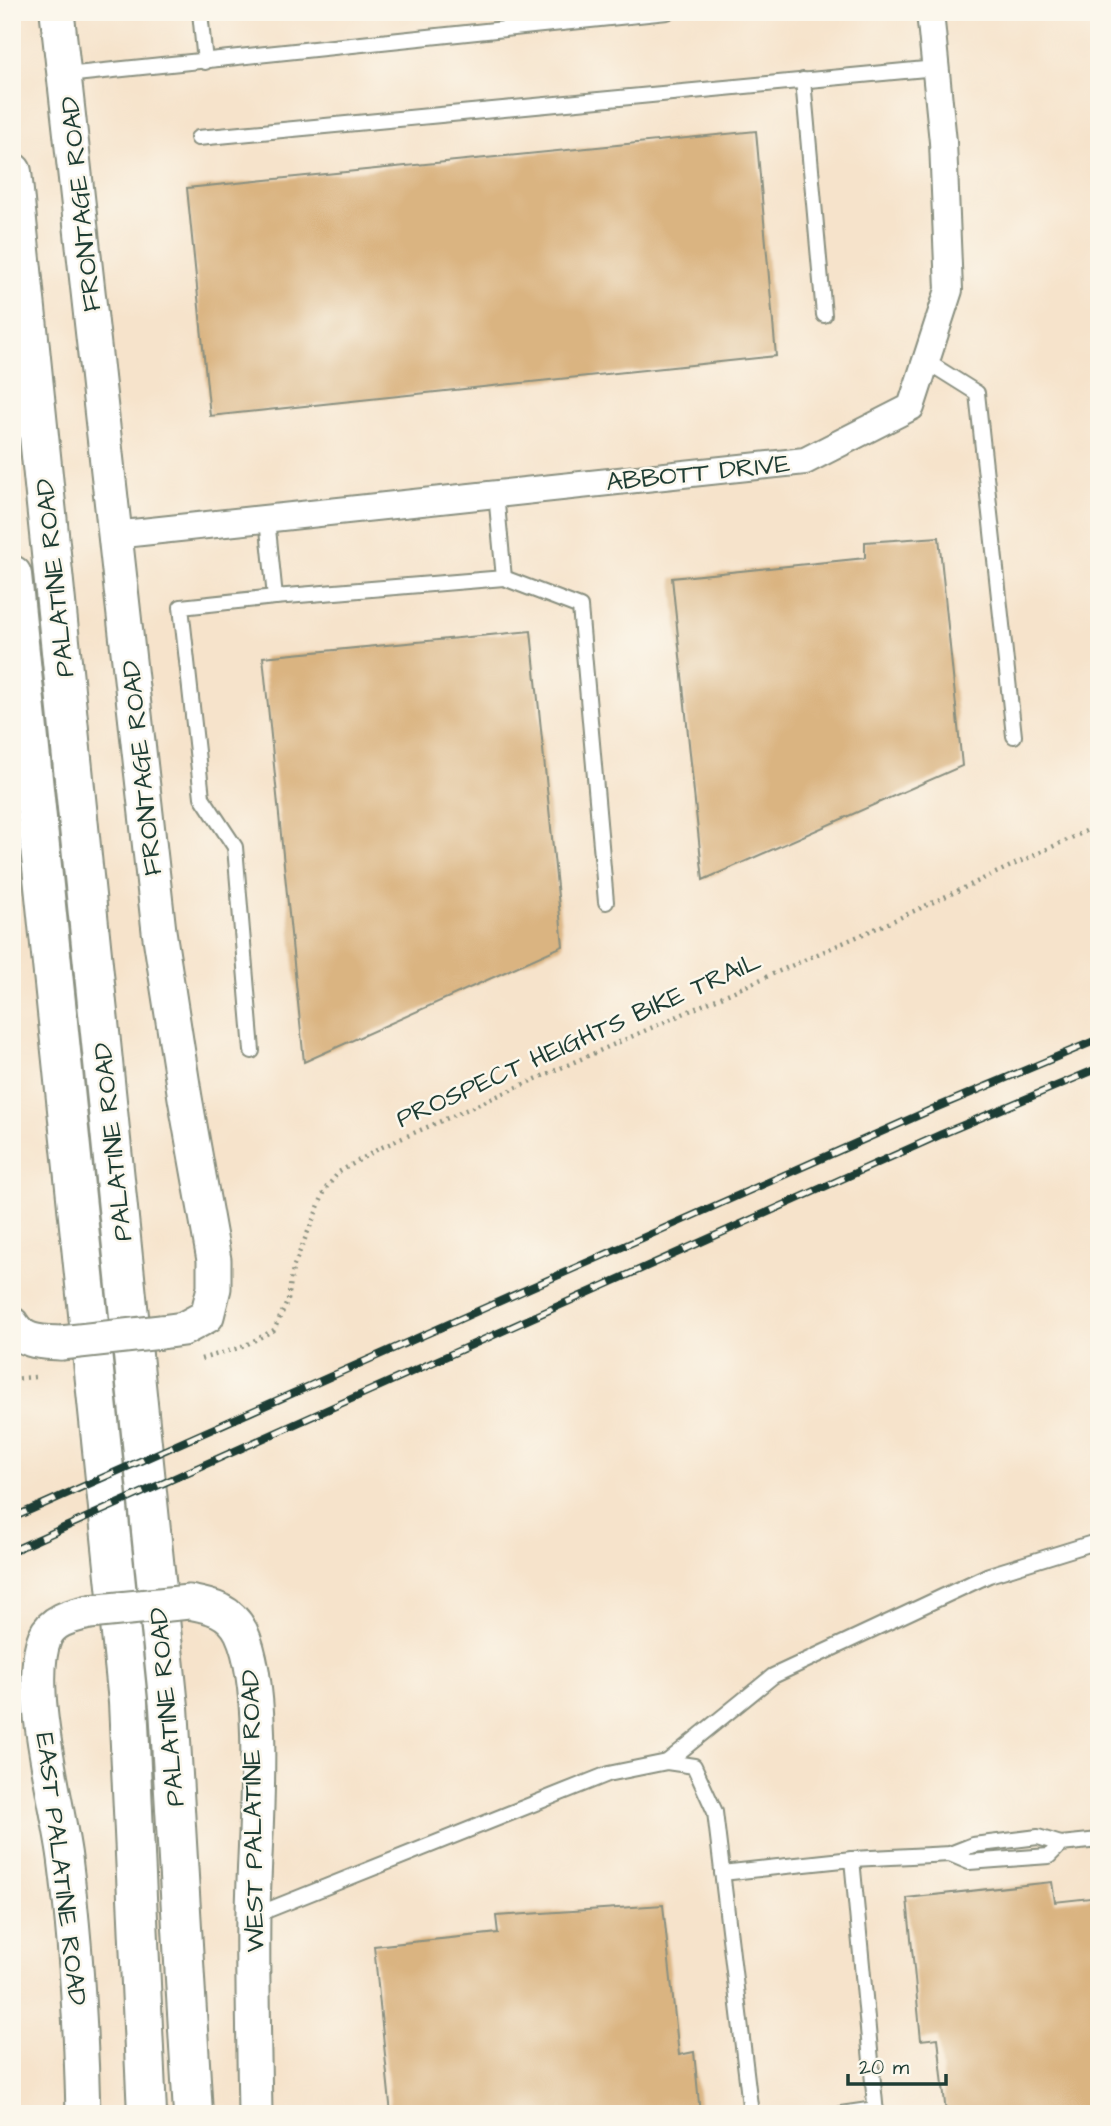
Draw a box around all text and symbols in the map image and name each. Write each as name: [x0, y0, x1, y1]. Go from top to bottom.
street label: FRONTAGE ROAD: [52, 94, 110, 313]
street label: ABBOTT DRIVE: [604, 445, 792, 501]
street label: PALATINE ROAD: [27, 477, 83, 679]
street label: FRONTAGE ROAD: [113, 658, 171, 877]
street label: PROSPECT HEIGHTS BIKE TRAIL: [390, 943, 766, 1137]
street label: PALATINE ROAD: [85, 1041, 141, 1243]
street label: PALATINE ROAD: [140, 1606, 194, 1808]
street label: WEST PALATINE ROAD: [233, 1669, 273, 1953]
street label: EAST PALATINE ROAD: [26, 1730, 96, 2008]
scale bar: [848, 2042, 946, 2086]
text: 20 m: [859, 2053, 910, 2082]

